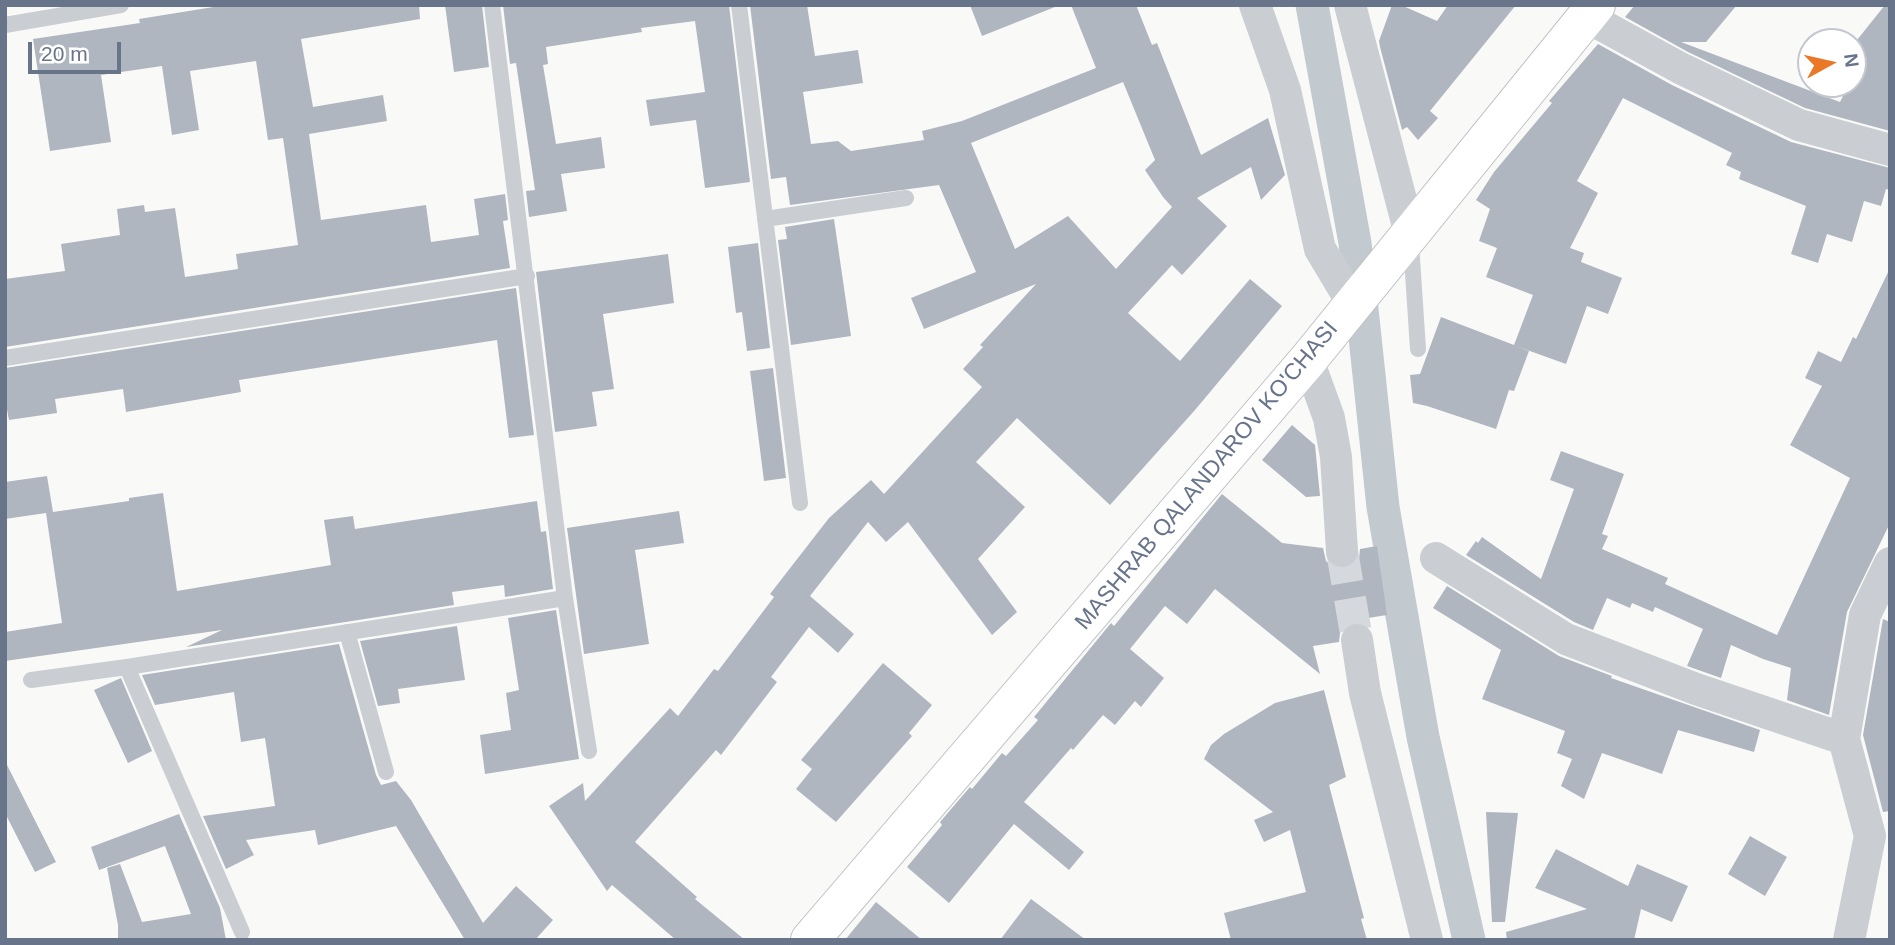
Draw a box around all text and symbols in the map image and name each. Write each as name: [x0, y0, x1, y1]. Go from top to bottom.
scale bar: [32, 28, 124, 72]
north arrow: [1797, 28, 1867, 98]
text: 20 m: [41, 42, 88, 65]
text: N: [1840, 52, 1863, 69]
street label: MASHRAB QALANDAROV KO'CHASI: [1070, 316, 1344, 636]

